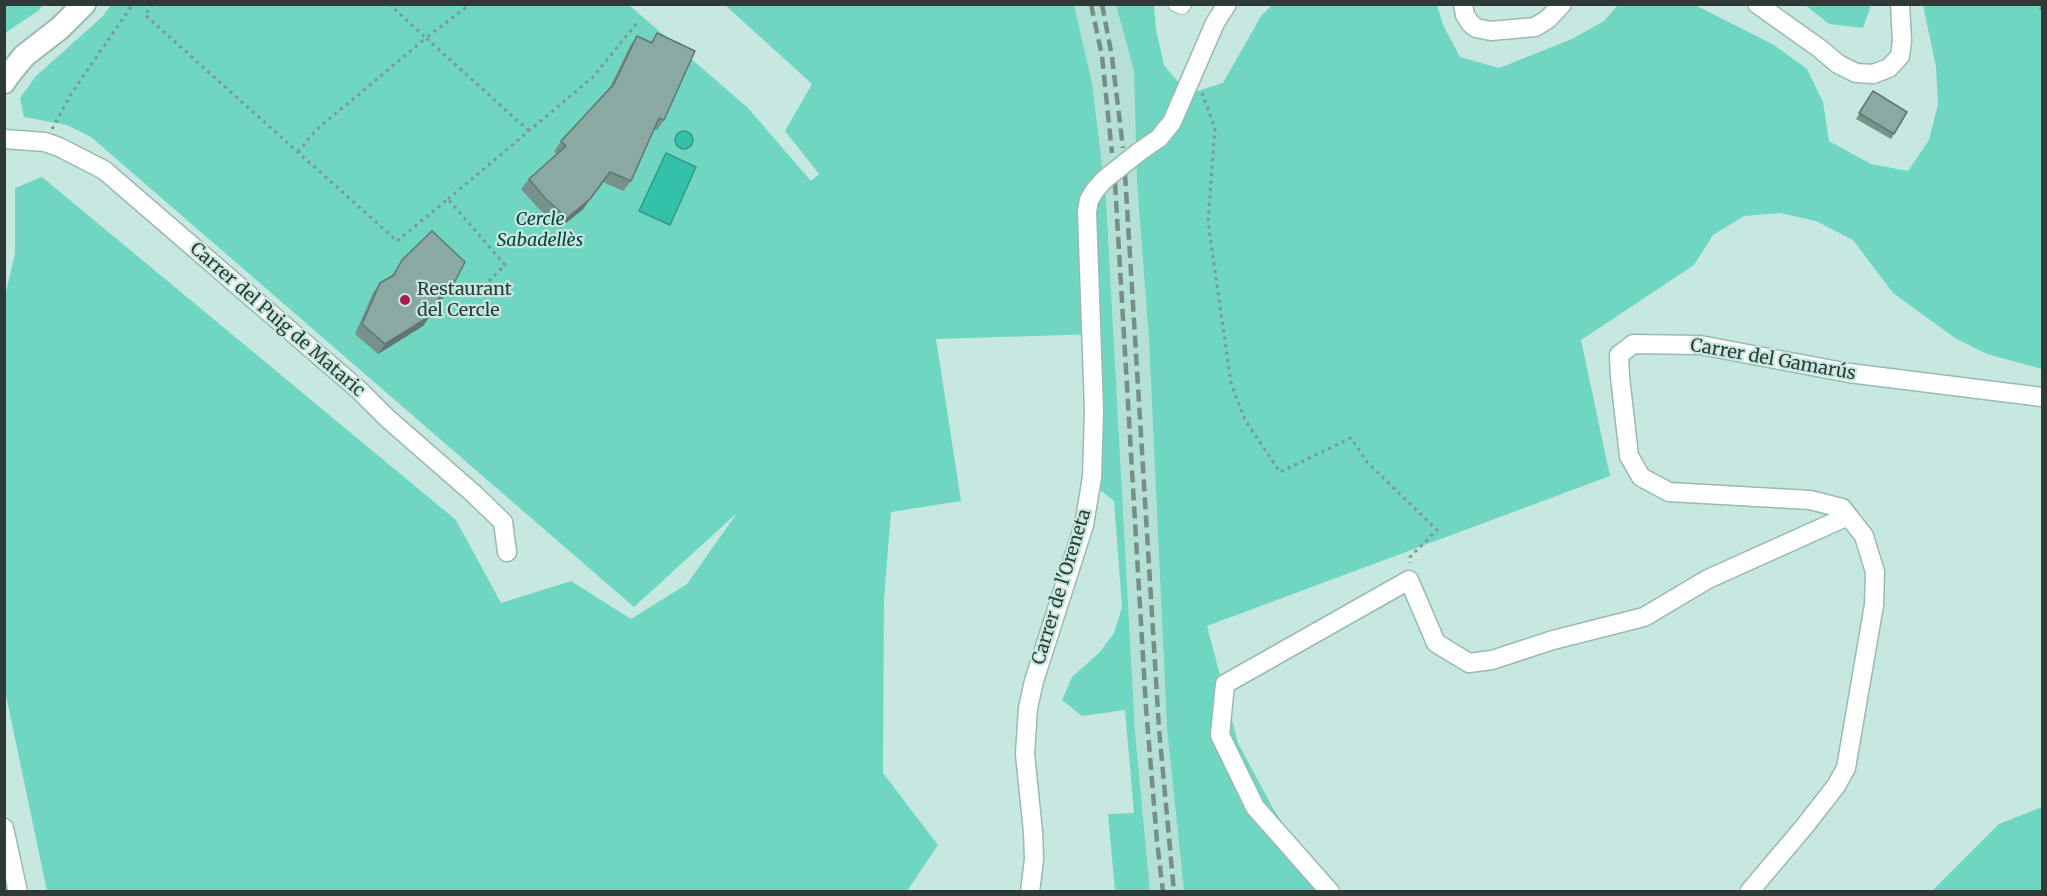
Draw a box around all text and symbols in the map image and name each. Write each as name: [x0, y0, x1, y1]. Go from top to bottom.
park label: Cercle Sabadellès: [497, 209, 583, 252]
street label: Carrer del Puig de Mataric: [185, 238, 369, 402]
place label: Restaurant del Cercle: [417, 279, 512, 322]
marker: Restaurant del Cercle: [398, 293, 412, 307]
street label: Carrer del Gamarús: [1689, 335, 1857, 385]
street label: Carrer de l'Oreneta: [1028, 507, 1096, 667]

